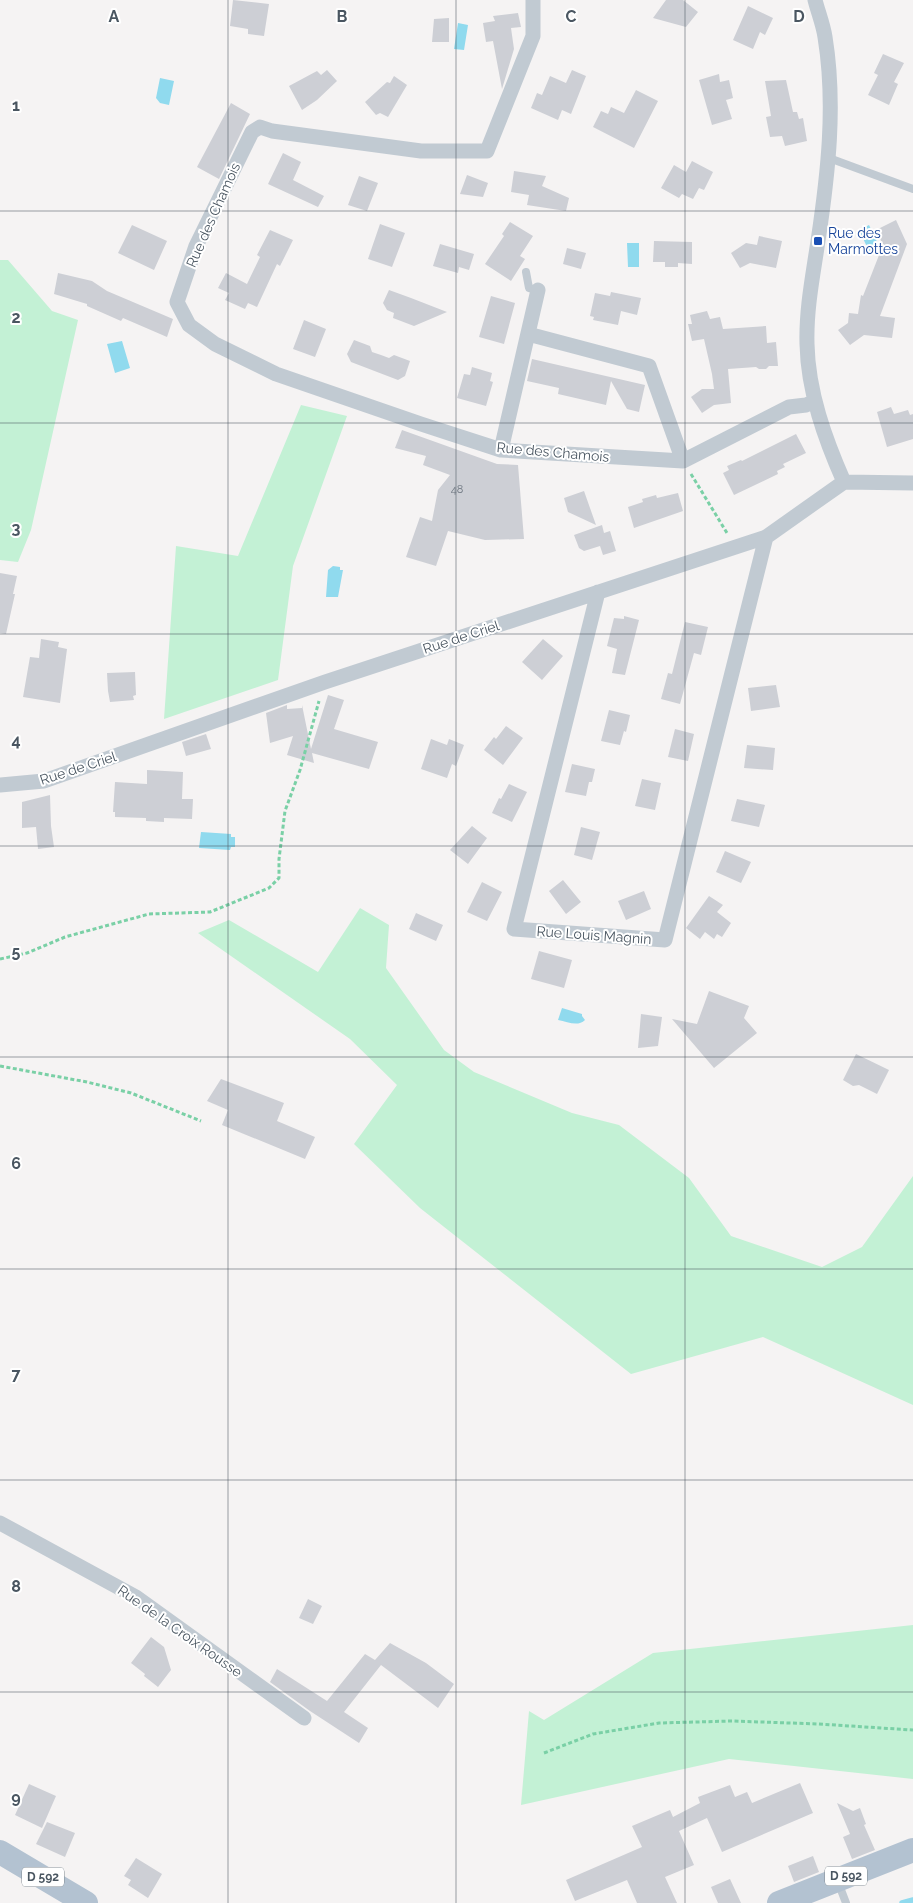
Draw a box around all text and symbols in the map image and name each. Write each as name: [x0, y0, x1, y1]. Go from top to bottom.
text: A: [109, 7, 120, 26]
text: B: [337, 7, 348, 26]
text: C: [566, 7, 577, 26]
text: D: [793, 7, 805, 26]
text: 1: [12, 96, 20, 115]
street label: Rue des Chamois: [183, 160, 243, 270]
place label: Rue des Marmottes: [828, 225, 898, 257]
marker: Rue des Marmottes: [812, 235, 824, 247]
text: 2: [11, 308, 21, 327]
street label: Rue des Chamois: [496, 439, 610, 465]
house number: 48: [451, 483, 463, 496]
text: 3: [12, 519, 21, 538]
street label: Rue de Criel: [421, 617, 501, 657]
text: 4: [11, 731, 21, 750]
street label: Rue de Criel: [38, 748, 118, 788]
street label: Rue Louis Magnin: [536, 923, 652, 947]
text: 5: [12, 942, 21, 961]
text: 6: [11, 1154, 21, 1173]
text: 7: [12, 1365, 21, 1384]
text: 8: [11, 1577, 21, 1596]
street label: Rue de la Croix Rousse: [115, 1582, 245, 1680]
text: 9: [11, 1788, 21, 1807]
road number: D 592: [825, 1866, 867, 1885]
road number: D 592: [22, 1868, 64, 1886]

